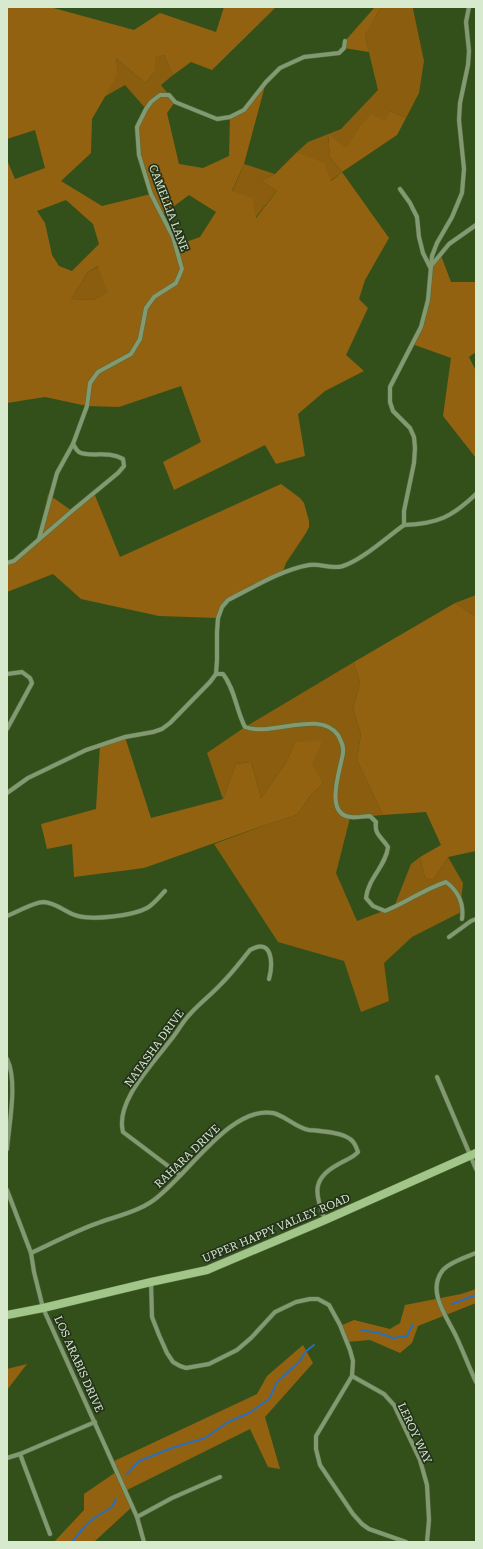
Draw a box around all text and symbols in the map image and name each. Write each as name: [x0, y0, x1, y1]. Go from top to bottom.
street label: CAMELLIA LANE: [146, 163, 191, 253]
street label: NATASHA DRIVE: [122, 1007, 187, 1089]
street label: RAHARA DRIVE: [152, 1122, 223, 1191]
street label: UPPER HAPPY VALLEY ROAD: [200, 1191, 352, 1266]
street label: LOS ARABIS DRIVE: [51, 1314, 106, 1415]
street label: LEROY WAY: [395, 1401, 434, 1466]

